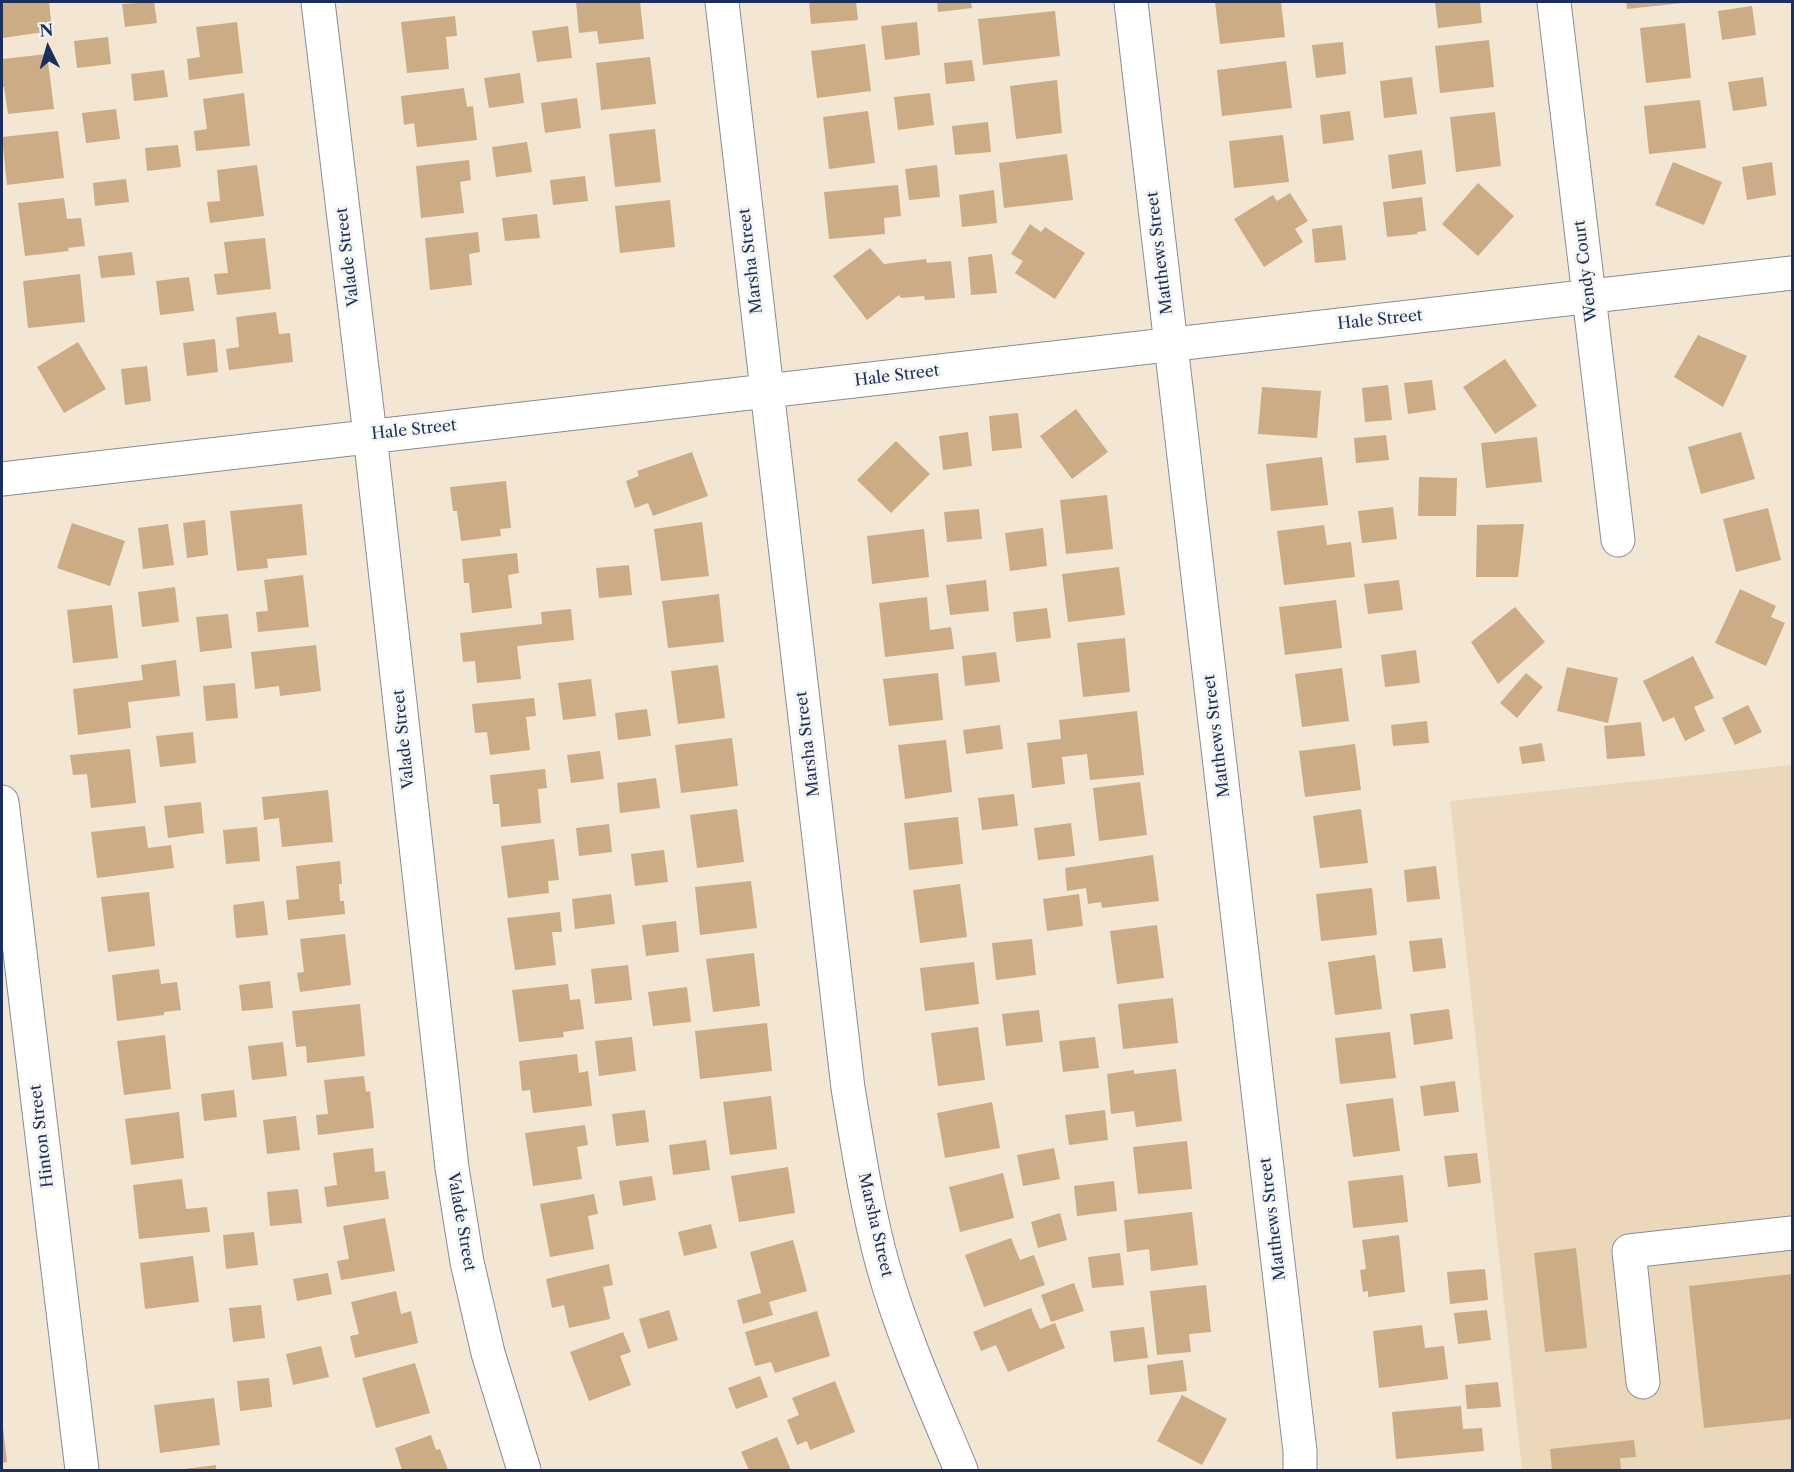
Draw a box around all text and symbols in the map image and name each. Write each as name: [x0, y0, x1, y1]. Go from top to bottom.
north arrow: [18, 18, 78, 78]
text: N: [39, 20, 54, 41]
street label: Matthews Street: [1143, 190, 1177, 316]
street label: Valade Street: [332, 206, 364, 308]
street label: Marsha Street: [735, 207, 767, 315]
street label: Wendy Court: [1570, 219, 1602, 323]
street label: Hale Street: [1337, 306, 1423, 334]
street label: Hale Street: [853, 361, 941, 391]
street label: Hale Street: [371, 416, 457, 444]
street label: Matthews Street: [1200, 673, 1234, 799]
street label: Valade Street: [389, 688, 419, 790]
street label: Marsha Street: [792, 690, 824, 798]
street label: Hinton Street: [26, 1083, 58, 1189]
street label: Matthews Street: [1256, 1156, 1290, 1282]
street label: Valade Street: [443, 1171, 479, 1273]
street label: Marsha Street: [854, 1171, 896, 1279]

